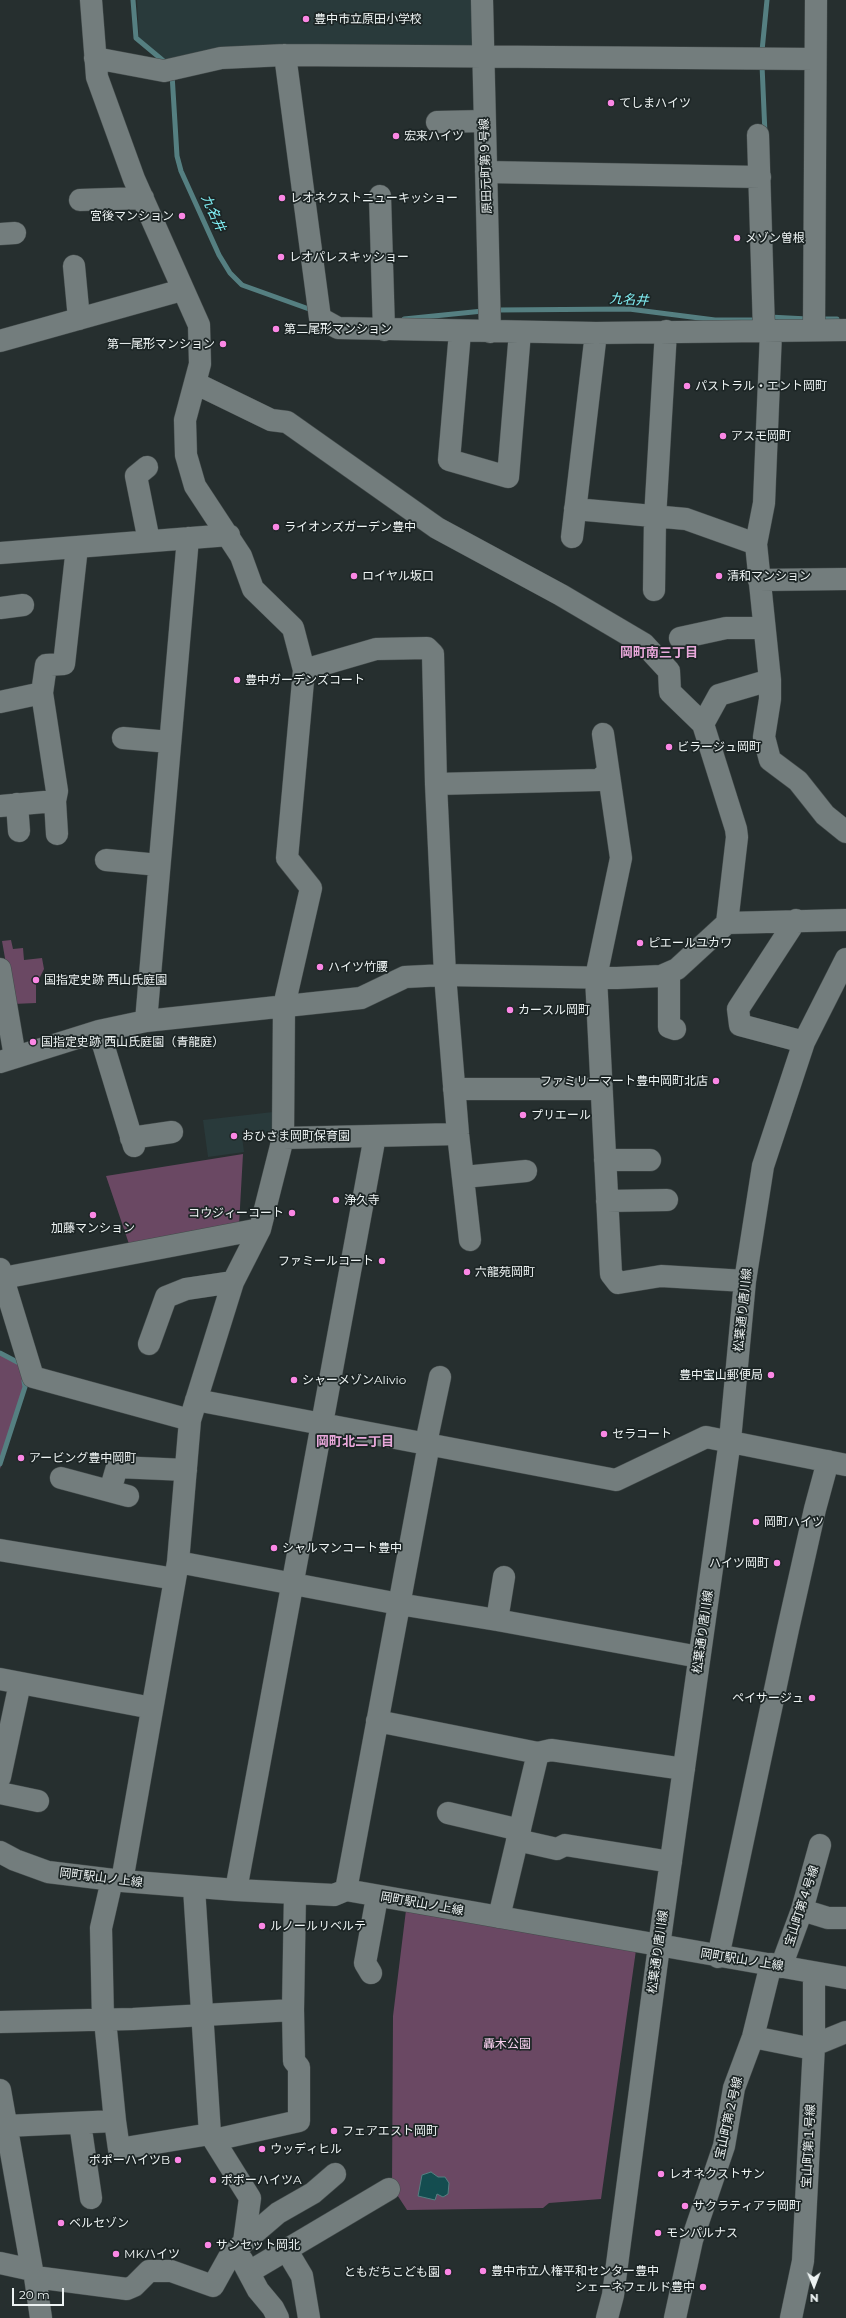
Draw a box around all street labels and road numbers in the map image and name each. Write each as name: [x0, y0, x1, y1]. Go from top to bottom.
street label: 原田元町第９号線: [477, 118, 495, 214]
street label: 松葉通り唐川線: [731, 1267, 755, 1353]
street label: 松葉通り唐川線: [690, 1589, 716, 1675]
street label: 宝山町第４号線: [782, 1864, 822, 1948]
street label: 岡町駅山ノ上線: [58, 1866, 144, 1890]
street label: 岡町駅山ノ上線: [379, 1890, 465, 1918]
street label: 松葉通り唐川線: [645, 1909, 671, 1995]
street label: 岡町駅山ノ上線: [699, 1946, 785, 1974]
street label: 宝山町第２号線: [713, 2075, 745, 2161]
street label: 宝山町第１号線: [800, 2104, 818, 2188]

